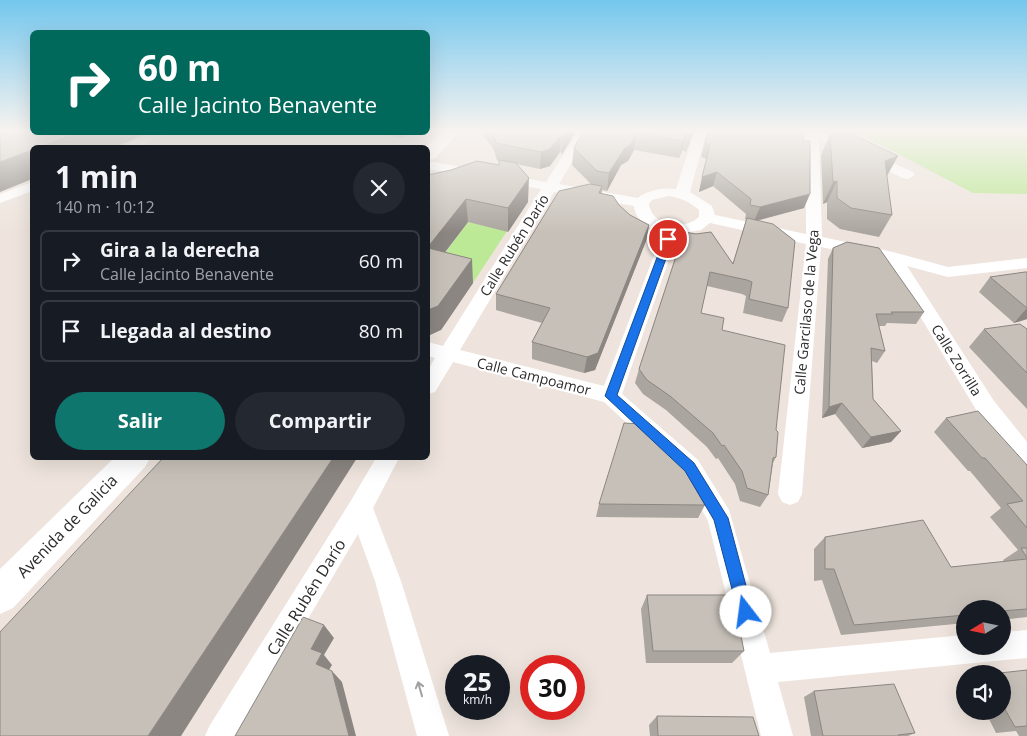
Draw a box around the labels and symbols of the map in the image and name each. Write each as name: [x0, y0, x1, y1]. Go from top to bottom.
street label: Calle Rubén Darío: [475, 191, 553, 299]
pin: [647, 218, 689, 260]
street label: Calle Garcilaso de la Vega: [789, 229, 823, 395]
street label: Calle Zorrilla: [927, 320, 987, 400]
street label: Calle Campoamor: [475, 353, 593, 399]
street label: Avenida de Galicia: [12, 469, 122, 583]
street label: Calle Rubén Darío: [261, 535, 351, 659]
position arrow: [719, 585, 771, 637]
north arrow: [956, 600, 1011, 655]
speed limit sign: 30: [520, 655, 585, 720]
one-way arrow: [414, 682, 424, 698]

